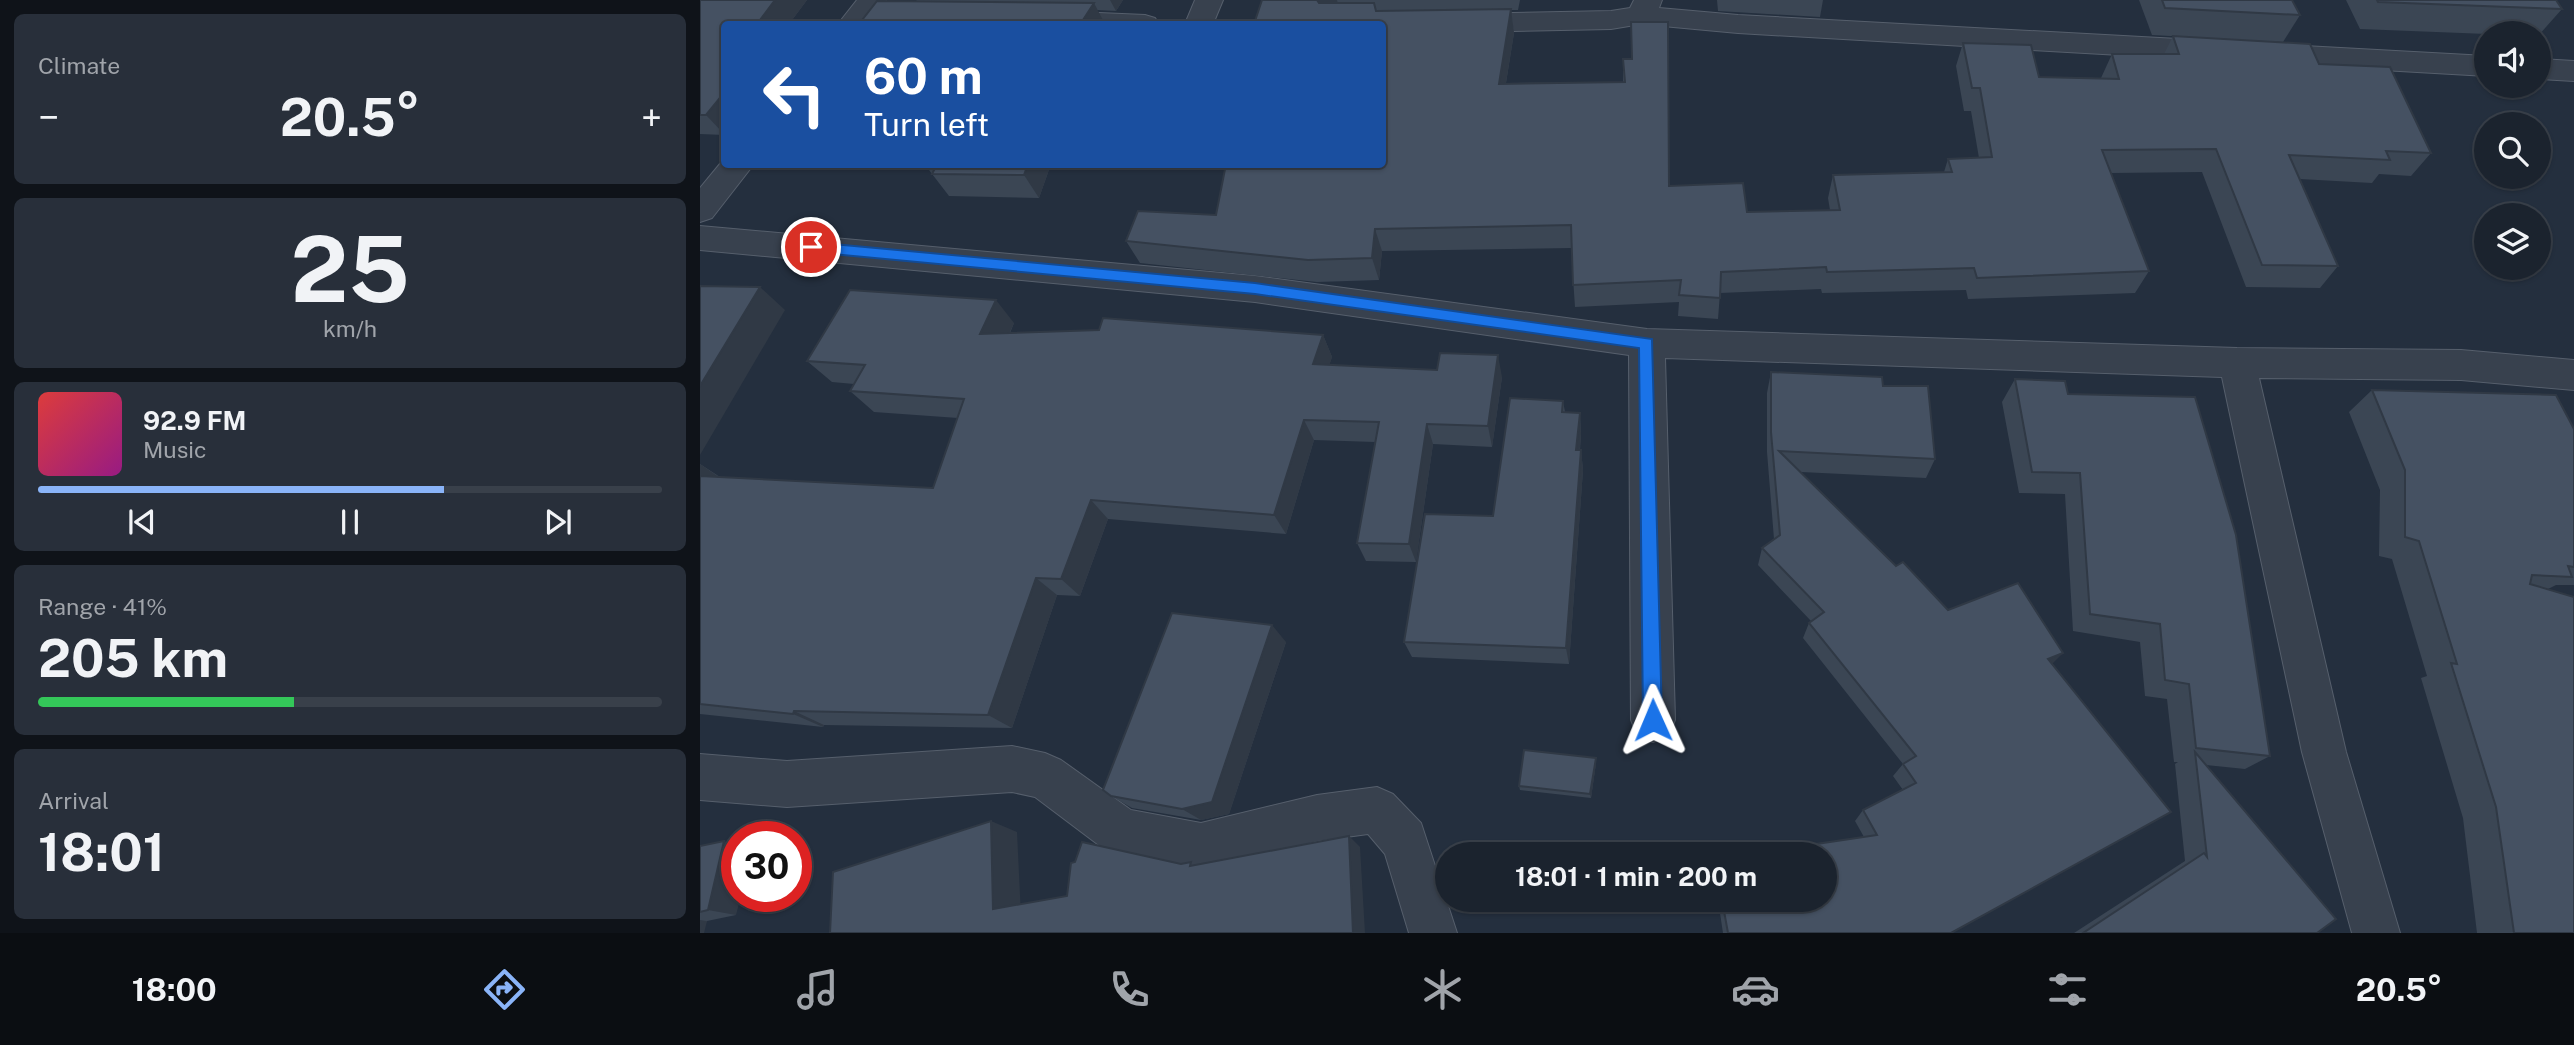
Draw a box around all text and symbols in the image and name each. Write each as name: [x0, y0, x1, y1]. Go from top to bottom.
map controls: [2474, 21, 2551, 280]
button: sound: [2474, 21, 2551, 98]
text: 60 m: [864, 47, 983, 105]
icon: left: [749, 49, 840, 140]
text: Climate: [38, 52, 120, 79]
text: 20.5°: [280, 87, 420, 148]
text: −: [38, 95, 59, 140]
text: +: [641, 95, 662, 140]
text: Turn left: [864, 106, 989, 143]
button: search: [2474, 112, 2551, 189]
button: layers: [2474, 203, 2551, 280]
text: 25: [290, 216, 410, 322]
pin: [781, 217, 841, 277]
icon: arrive: [792, 228, 830, 266]
text: km/h: [323, 315, 377, 342]
text: 92.9 FM: [143, 405, 246, 436]
text: Music: [143, 436, 207, 463]
icon: previous: [123, 503, 161, 541]
icon: pause: [331, 503, 369, 541]
icon: next: [539, 503, 577, 541]
text: Range · 41%: [38, 593, 167, 620]
text: 205 km: [38, 628, 228, 689]
position arrow: [1616, 683, 1690, 757]
text: Arrival: [38, 787, 109, 814]
speed limit sign: 30: [721, 821, 812, 912]
text: 18:01: [38, 822, 165, 883]
text: 18:01 · 1 min · 200 m: [1515, 861, 1757, 892]
icon: directions: [480, 965, 529, 1014]
icon: music: [793, 965, 842, 1014]
icon: phone: [1105, 965, 1154, 1014]
icon: climate: [1418, 965, 1467, 1014]
icon: car: [1731, 965, 1780, 1014]
icon: filters: [2043, 965, 2092, 1014]
text: 18:00: [132, 971, 217, 1008]
text: 20.5°: [2356, 971, 2442, 1008]

